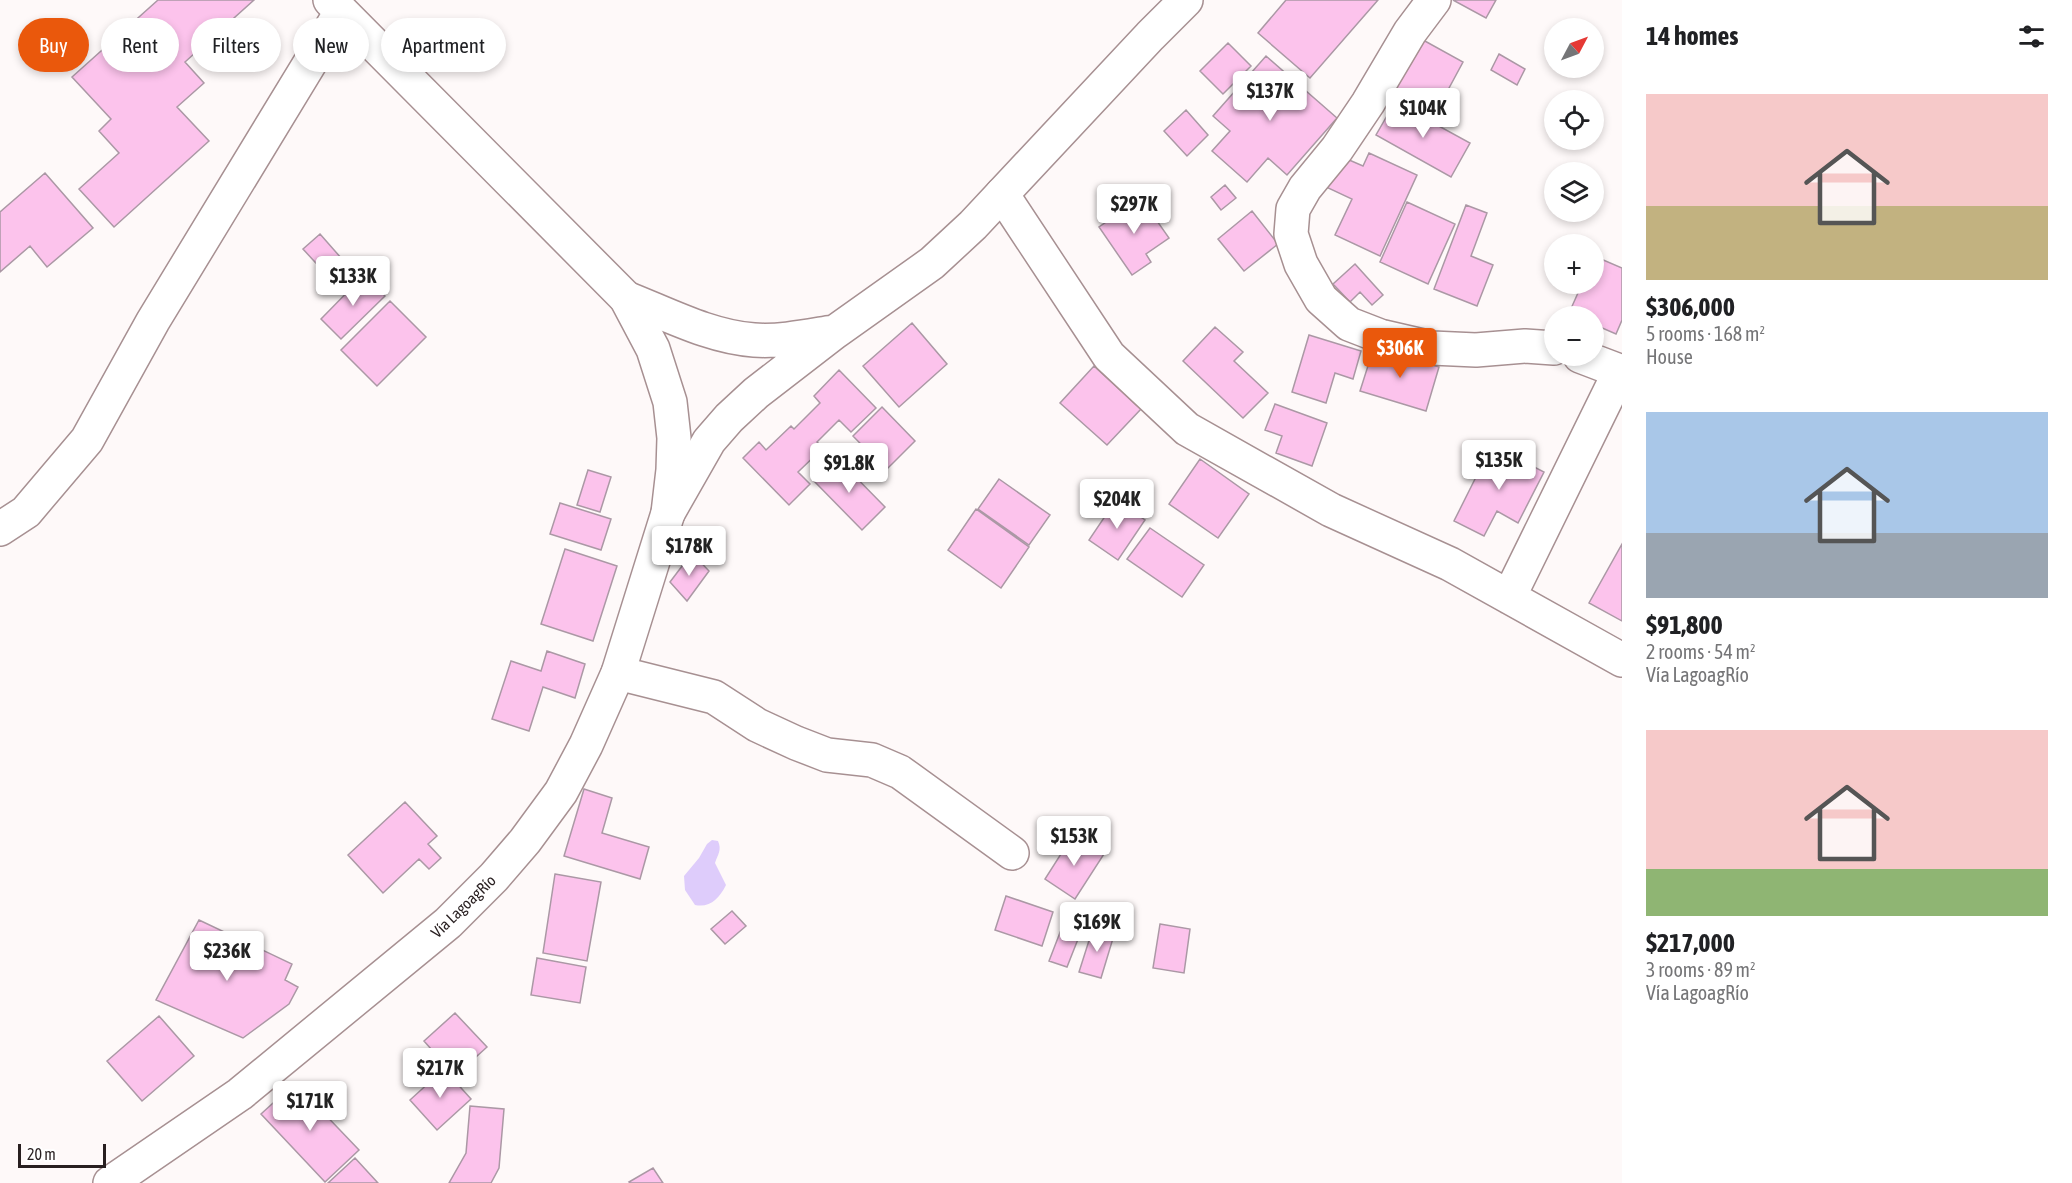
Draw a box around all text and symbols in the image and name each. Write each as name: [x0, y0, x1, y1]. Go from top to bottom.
chip: Buy: [18, 18, 89, 72]
chip: Rent: [101, 18, 179, 72]
chip: Filters: [191, 18, 281, 72]
chip: New: [293, 18, 369, 72]
chip: Apartment: [381, 18, 506, 72]
north arrow: [1544, 18, 1604, 78]
map controls: [1544, 18, 1604, 366]
icon: filters: [2015, 20, 2048, 53]
text: 14 homes: [1646, 21, 1739, 51]
pin: $137K: [1228, 71, 1312, 122]
text: $137K: [1247, 79, 1293, 102]
pin: $104K: [1381, 88, 1465, 139]
button: locate: [1544, 90, 1604, 150]
text: $104K: [1400, 96, 1446, 119]
icon: home: [1793, 133, 1901, 241]
button: layers: [1544, 162, 1604, 222]
pin: $297K: [1092, 184, 1176, 235]
text: $297K: [1111, 192, 1157, 215]
button: +: [1544, 234, 1604, 294]
pin: $133K: [311, 256, 395, 307]
text: $133K: [330, 264, 376, 287]
text: $306,000: [1646, 292, 1735, 322]
button: −: [1544, 306, 1604, 366]
text: 5 rooms · 168 m²: [1646, 322, 1765, 345]
pin: $306K: [1358, 328, 1442, 379]
text: $306K: [1377, 336, 1423, 359]
text: House: [1646, 345, 1693, 368]
pin: $135K: [1457, 440, 1541, 491]
pin: $91.8K: [800, 443, 898, 494]
text: $135K: [1476, 448, 1522, 471]
text: $91.8K: [824, 451, 874, 474]
icon: home: [1793, 451, 1901, 559]
pin: $204K: [1075, 479, 1159, 530]
text: $204K: [1094, 487, 1140, 510]
pin: $178K: [647, 526, 731, 577]
text: $178K: [666, 534, 712, 557]
text: $91,800: [1646, 610, 1723, 640]
text: 2 rooms · 54 m²: [1646, 640, 1756, 663]
text: Vía LagoagRío: [1646, 663, 1749, 686]
icon: home: [1793, 769, 1901, 877]
pin: $153K: [1032, 816, 1116, 867]
text: $153K: [1051, 824, 1097, 847]
street label: Vía LagoagRío: [427, 871, 500, 942]
pin: $169K: [1055, 902, 1139, 953]
text: $169K: [1074, 910, 1120, 933]
text: $217,000: [1646, 928, 1735, 958]
pin: $236K: [185, 931, 269, 982]
text: $236K: [204, 939, 250, 962]
text: 3 rooms · 89 m²: [1646, 958, 1756, 981]
text: Vía LagoagRío: [1646, 981, 1749, 1004]
pin: $217K: [398, 1048, 482, 1099]
text: $217K: [417, 1056, 463, 1079]
pin: $171K: [268, 1081, 352, 1132]
text: $171K: [287, 1089, 333, 1112]
scale bar: [18, 1141, 106, 1168]
text: 20 m: [27, 1145, 56, 1163]

